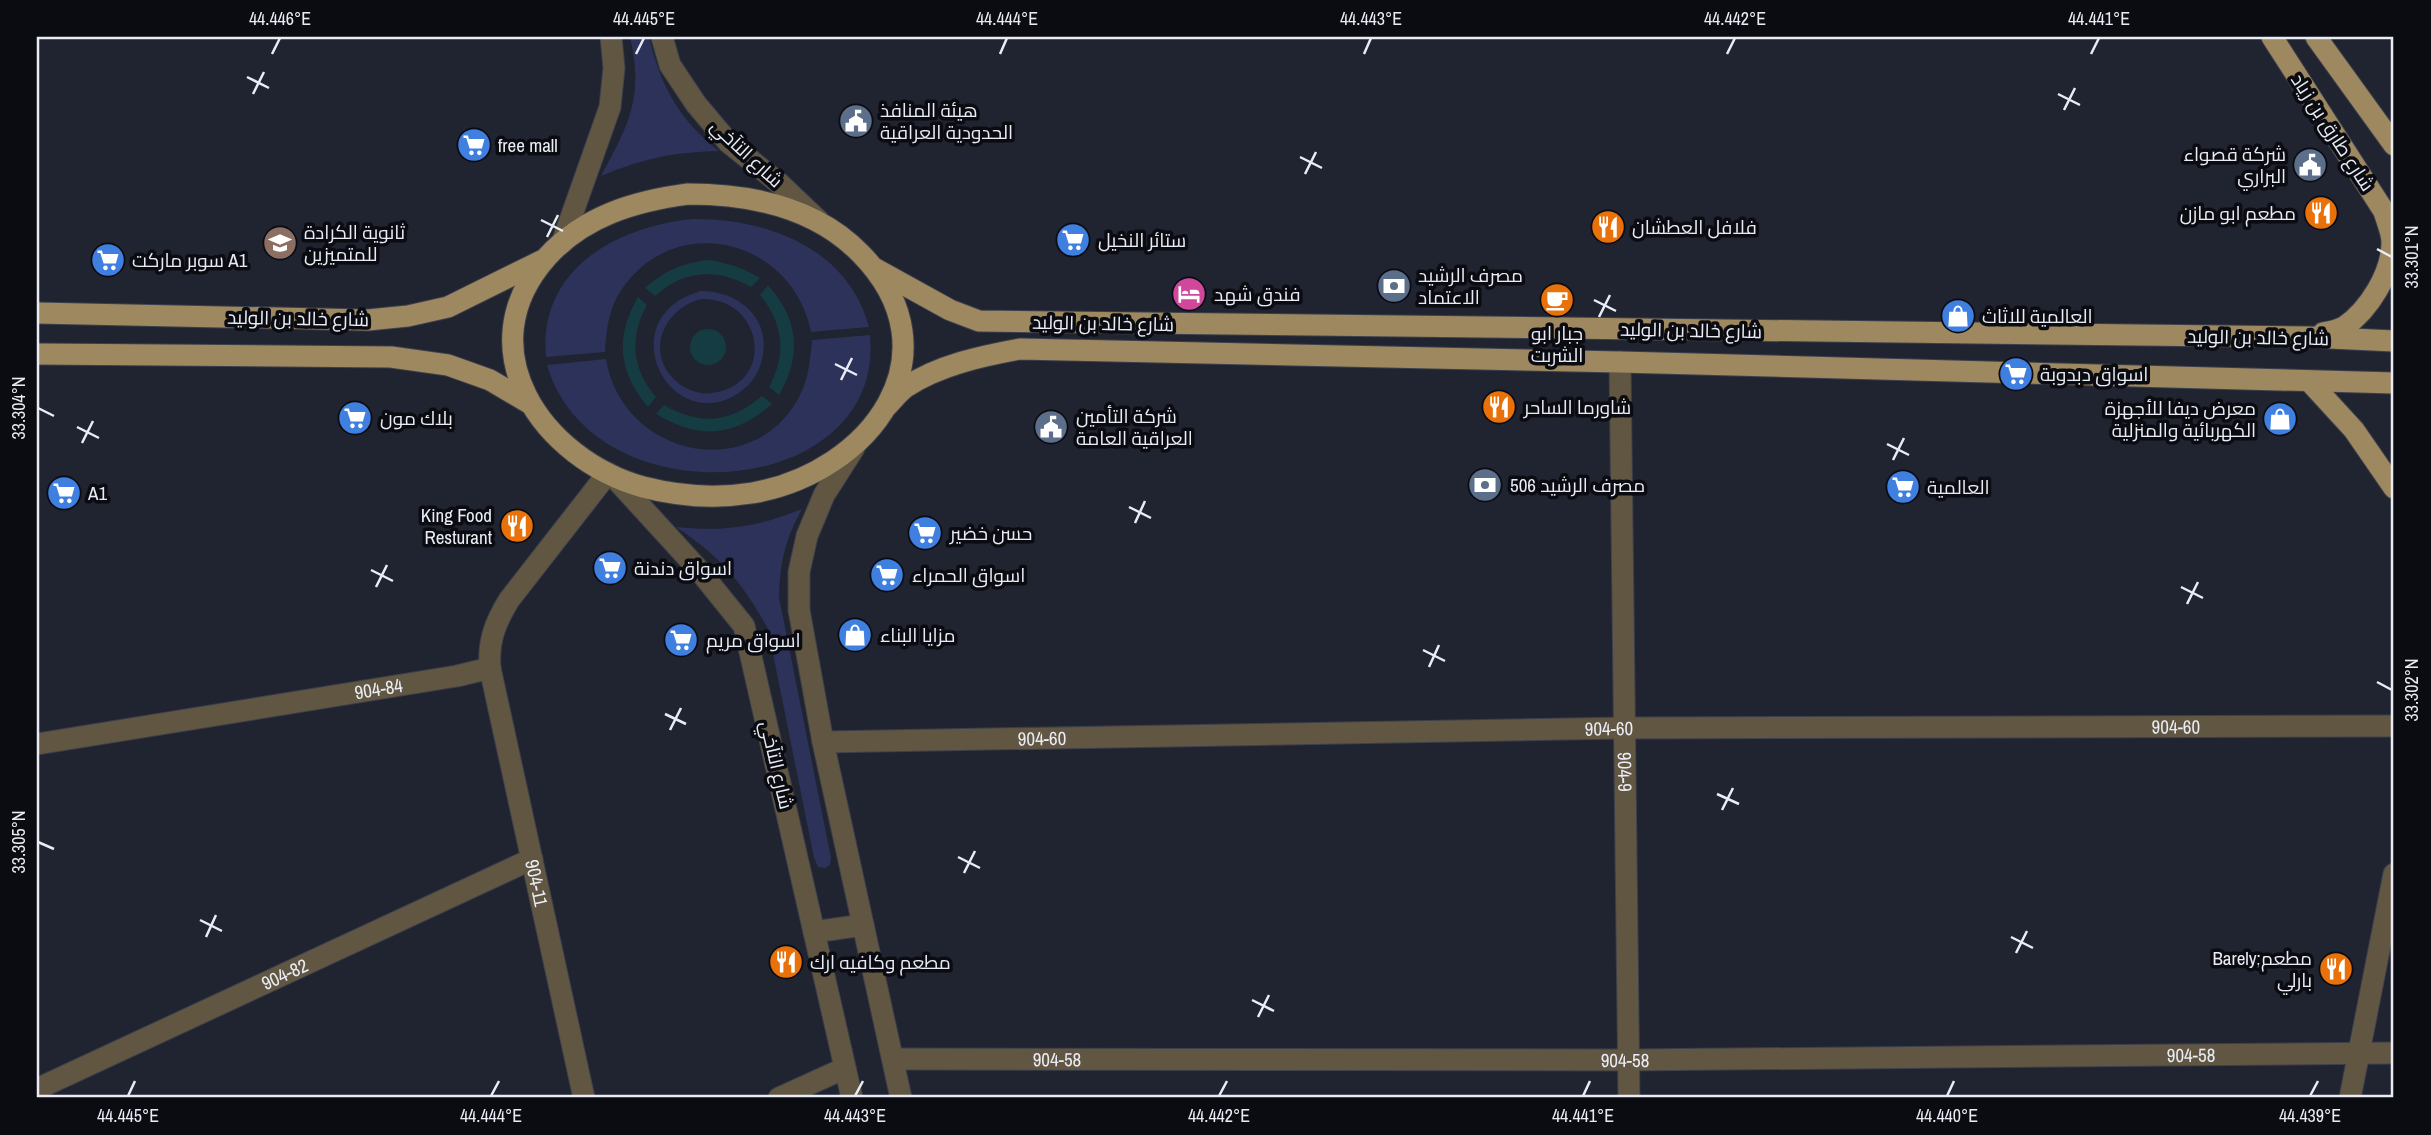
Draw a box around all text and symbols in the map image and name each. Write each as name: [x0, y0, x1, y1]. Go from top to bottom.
text: 44.446°E: [249, 6, 311, 31]
text: 44.445°E: [613, 6, 675, 31]
text: 44.444°E: [976, 6, 1038, 31]
text: 44.443°E: [1340, 6, 1402, 31]
text: 44.442°E: [1704, 6, 1766, 31]
text: 44.441°E: [2068, 6, 2130, 31]
street label: شارع طارق بن زياد: [2284, 68, 2381, 197]
place label: هيئة المنافذ الحدودية العراقية: [880, 97, 1013, 145]
public building icon: هيئة المنافذ الحدودية العراقية: [837, 102, 875, 140]
street label: شارع التآخي: [704, 113, 789, 195]
supermarket icon: free mall: [455, 126, 493, 164]
place label: free mall: [498, 132, 558, 158]
place label: شركة قصواء البراري: [2184, 141, 2286, 191]
public building icon: شركة قصواء البراري: [2291, 146, 2329, 184]
restaurant icon: مطعم ابو مازن: [2302, 194, 2340, 232]
place label: مطعم ابو مازن: [2180, 200, 2296, 227]
restaurant icon: فلافل العطشان: [1589, 208, 1627, 246]
place label: فلافل العطشان: [1632, 214, 1757, 240]
place label: ثانوية الكرادة للمتميزين: [304, 219, 405, 267]
supermarket icon: ستائر النخيل: [1054, 221, 1092, 259]
school or university icon: ثانوية الكرادة للمتميزين: [261, 224, 299, 262]
text: 33.301°N: [2399, 226, 2424, 289]
place label: ستائر النخيل: [1098, 227, 1186, 253]
supermarket icon: سوبر ماركت A1: [89, 241, 127, 279]
place label: سوبر ماركت A1: [132, 247, 248, 273]
place label: مصرف الرشيد الاعتماد: [1418, 262, 1523, 310]
bank icon: مصرف الرشيد الاعتماد: [1375, 267, 1413, 305]
hotel icon: فندق شهد: [1170, 275, 1208, 313]
place label: فندق شهد: [1214, 281, 1300, 307]
cafe icon: جبار ابو الشربت: [1538, 281, 1576, 319]
shop icon: العالمية للاثاث: [1939, 297, 1977, 335]
place label: العالمية للاثاث: [1982, 303, 2093, 329]
street label: شارع خالد بن الوليد: [227, 304, 369, 333]
street label: شارع خالد بن الوليد: [1032, 309, 1174, 338]
street label: شارع خالد بن الوليد: [1620, 316, 1762, 345]
place label: جبار ابو الشربت: [1531, 320, 1583, 368]
street label: شارع خالد بن الوليد: [2187, 323, 2329, 352]
supermarket icon: اسواق دبدوبة: [1997, 355, 2035, 393]
place label: اسواق دبدوبة: [2040, 361, 2148, 387]
text: 33.304°N: [6, 377, 31, 440]
restaurant icon: شاورما الساحر: [1480, 388, 1518, 426]
place label: شاورما الساحر: [1523, 394, 1631, 420]
place label: معرض ديفا للأجهزة الكهربائية والمنزلية: [2105, 395, 2256, 443]
supermarket icon: بلاك مون: [336, 399, 374, 437]
shop icon: معرض ديفا للأجهزة الكهربائية والمنزلية: [2261, 400, 2299, 438]
place label: شركة التأمين العراقية العامة: [1076, 403, 1193, 451]
place label: بلاك مون: [380, 405, 453, 431]
public building icon: شركة التأمين العراقية العامة: [1032, 408, 1070, 446]
bank icon: مصرف الرشيد 506: [1466, 466, 1504, 504]
supermarket icon: العالمية: [1884, 468, 1922, 506]
place label: مصرف الرشيد 506: [1510, 472, 1645, 498]
supermarket icon: A1: [45, 474, 83, 512]
place label: العالمية: [1927, 474, 1990, 500]
place label: A1: [87, 480, 107, 506]
place label: King Food Resturant: [421, 502, 493, 550]
restaurant icon: King Food Resturant: [498, 507, 536, 545]
supermarket icon: حسن خضير: [906, 514, 944, 552]
place label: حسن خضير: [949, 520, 1032, 546]
supermarket icon: اسواق دندنة: [591, 549, 629, 587]
place label: اسواق دندنة: [634, 555, 732, 581]
supermarket icon: اسواق الحمراء: [868, 556, 906, 594]
place label: اسواق الحمراء: [912, 562, 1025, 588]
shop icon: مزايا البناء: [836, 616, 874, 654]
supermarket icon: اسواق مريم: [662, 621, 700, 659]
place label: مزايا البناء: [880, 622, 955, 648]
place label: اسواق مريم: [706, 627, 801, 654]
text: 33.302°N: [2399, 659, 2424, 722]
street label: 904-84: [353, 672, 405, 705]
street label: 904-60: [2152, 714, 2200, 740]
street label: 904-60: [1584, 715, 1633, 742]
street label: شارع التآخي: [752, 718, 800, 812]
street label: 904-60: [1017, 725, 1066, 752]
street label: 904-9: [1612, 752, 1638, 792]
text: 33.305°N: [6, 811, 31, 874]
street label: 904-11: [519, 857, 555, 909]
restaurant icon: مطعم وكافيه ارك: [767, 943, 805, 981]
place label: Barely;مطعم بارلي: [2212, 945, 2312, 995]
place label: مطعم وكافيه ارك: [810, 949, 951, 976]
restaurant icon: Barely;مطعم بارلي: [2317, 950, 2355, 988]
street label: 904-82: [257, 952, 312, 996]
street label: 904-58: [2167, 1042, 2215, 1068]
street label: 904-58: [1033, 1046, 1081, 1072]
street label: 904-58: [1601, 1047, 1649, 1073]
text: 44.445°E: [97, 1103, 159, 1128]
text: 44.444°E: [460, 1103, 522, 1128]
text: 44.443°E: [824, 1103, 886, 1128]
text: 44.442°E: [1188, 1103, 1250, 1128]
text: 44.441°E: [1552, 1103, 1614, 1128]
text: 44.440°E: [1916, 1103, 1978, 1128]
text: 44.439°E: [2279, 1103, 2341, 1128]

